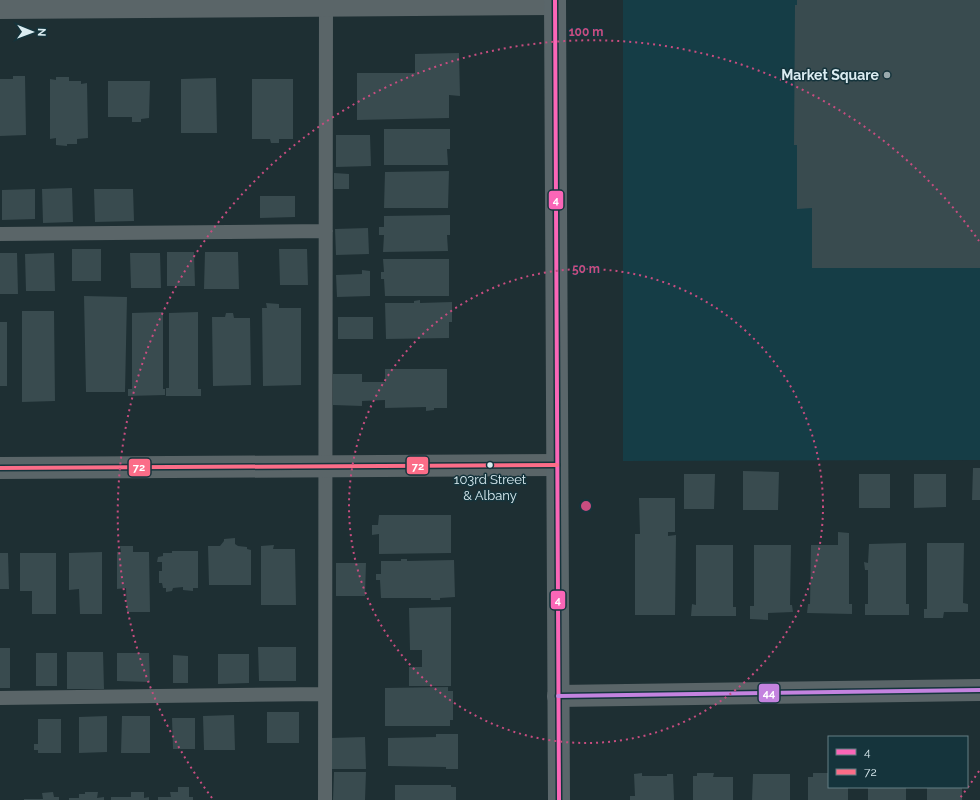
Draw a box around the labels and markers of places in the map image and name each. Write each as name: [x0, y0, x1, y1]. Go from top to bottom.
place label: Market Square: [781, 67, 880, 83]
marker: Market Square: [882, 70, 892, 80]
marker: 103rd Street & Albany: [485, 460, 495, 470]
place label: 103rd Street & Albany: [454, 472, 527, 503]
centre of rings: [579, 499, 593, 513]

